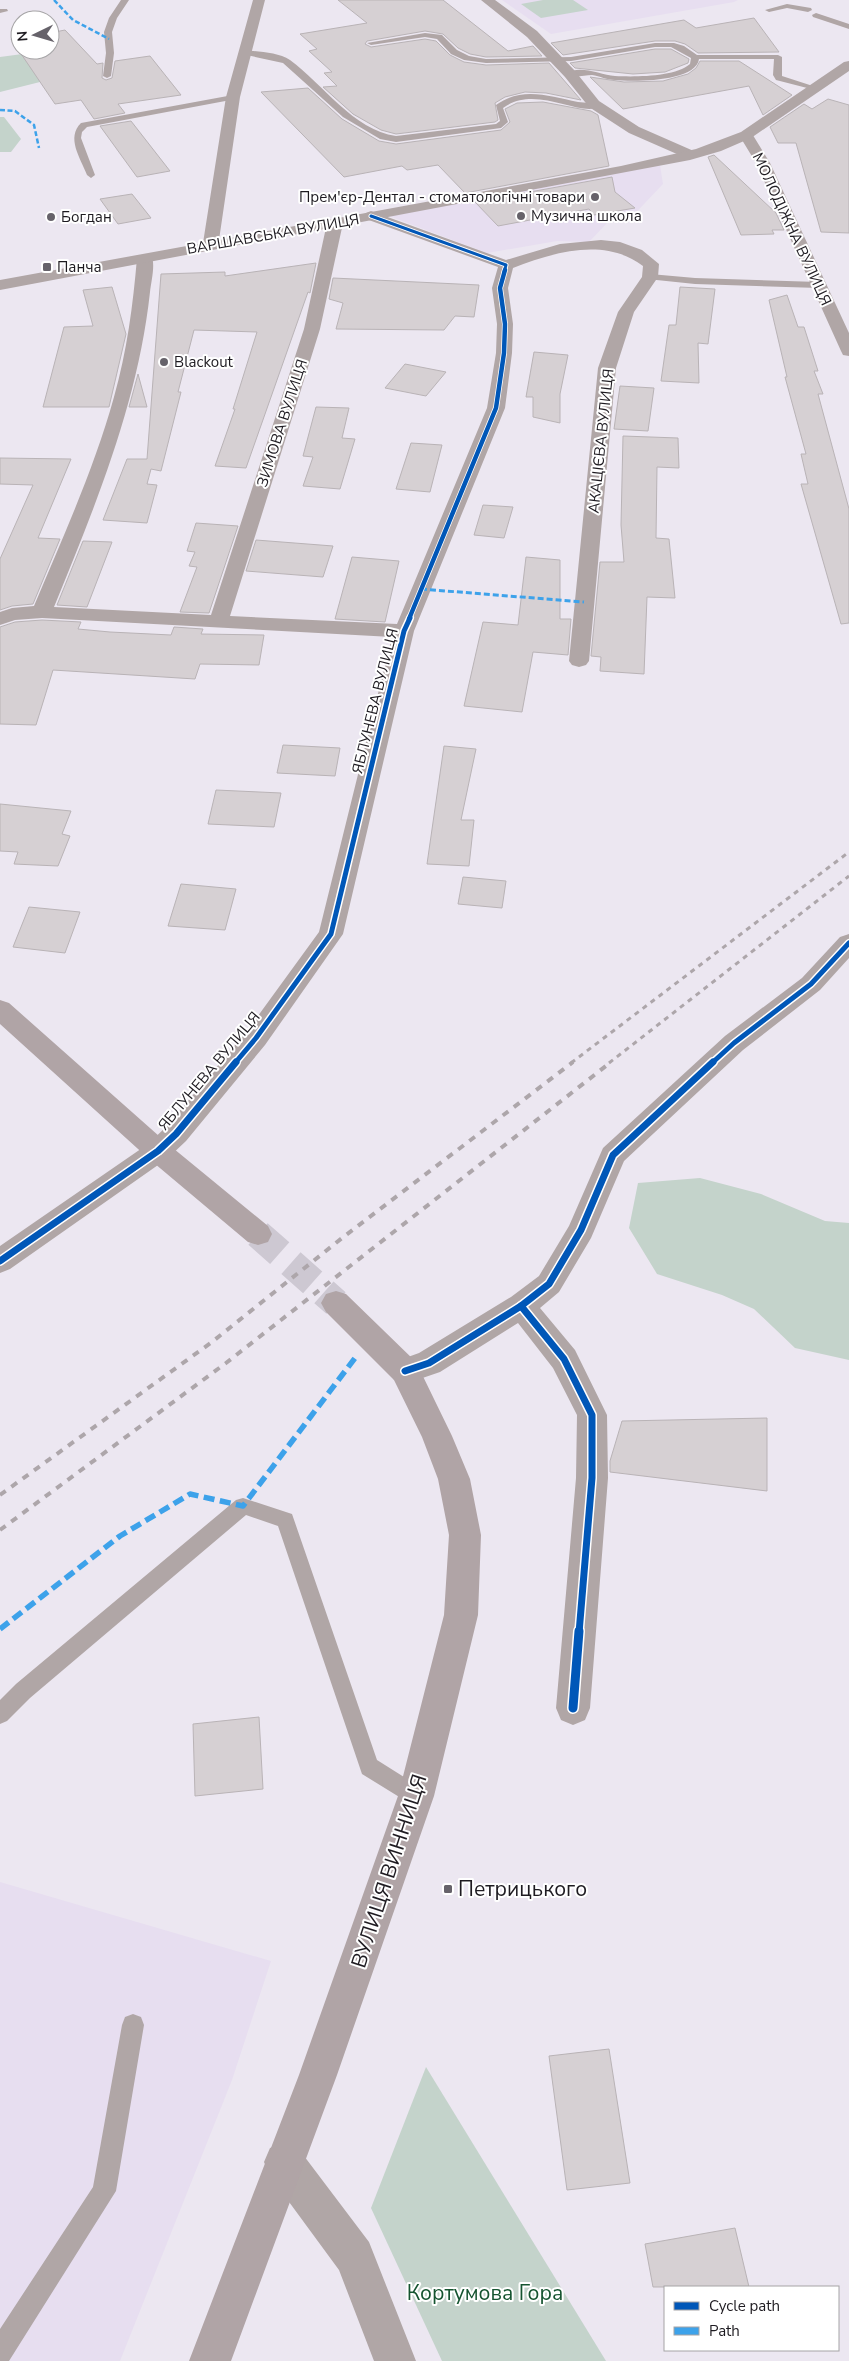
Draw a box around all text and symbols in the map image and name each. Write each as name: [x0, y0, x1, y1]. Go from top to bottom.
north arrow: [10, 10, 60, 60]
text: N: [13, 30, 32, 42]
street label: МОЛОДІЖНА ВУЛИЦЯ: [748, 149, 836, 309]
place label: Прем'єр-Дентал - стоматологічні товари: [299, 187, 585, 207]
marker: Прем'єр-Дентал - стоматологічні товари: [589, 191, 601, 203]
place label: Музична школа: [531, 206, 642, 226]
place label: Богдан: [61, 207, 112, 227]
street label: ВАРШАВСЬКА ВУЛИЦЯ: [185, 209, 361, 259]
marker: Музична школа: [515, 210, 527, 222]
marker: Богдан: [45, 211, 57, 223]
place label: Панча: [57, 257, 102, 277]
marker: Панча: [41, 261, 53, 273]
place label: Blackout: [174, 352, 234, 372]
marker: Blackout: [158, 356, 170, 368]
street label: ЗИМОВА ВУЛИЦЯ: [252, 357, 312, 489]
street label: АКАЦІЄВА ВУЛИЦЯ: [583, 368, 619, 514]
street label: ЯБЛУНЕВА ВУЛИЦЯ: [347, 626, 403, 776]
street label: ЯБЛУНЕВА ВУЛИЦЯ: [153, 1007, 265, 1135]
street label: ВУЛИЦЯ ВИННИЦЯ: [344, 1771, 434, 1971]
place label: Петрицького: [458, 1875, 587, 1903]
marker: Петрицького: [442, 1883, 454, 1895]
park label: Кортумова Гора: [407, 2279, 563, 2307]
legend: [664, 2286, 839, 2351]
text: Cycle path: [709, 2296, 780, 2316]
text: Path: [709, 2321, 740, 2341]

